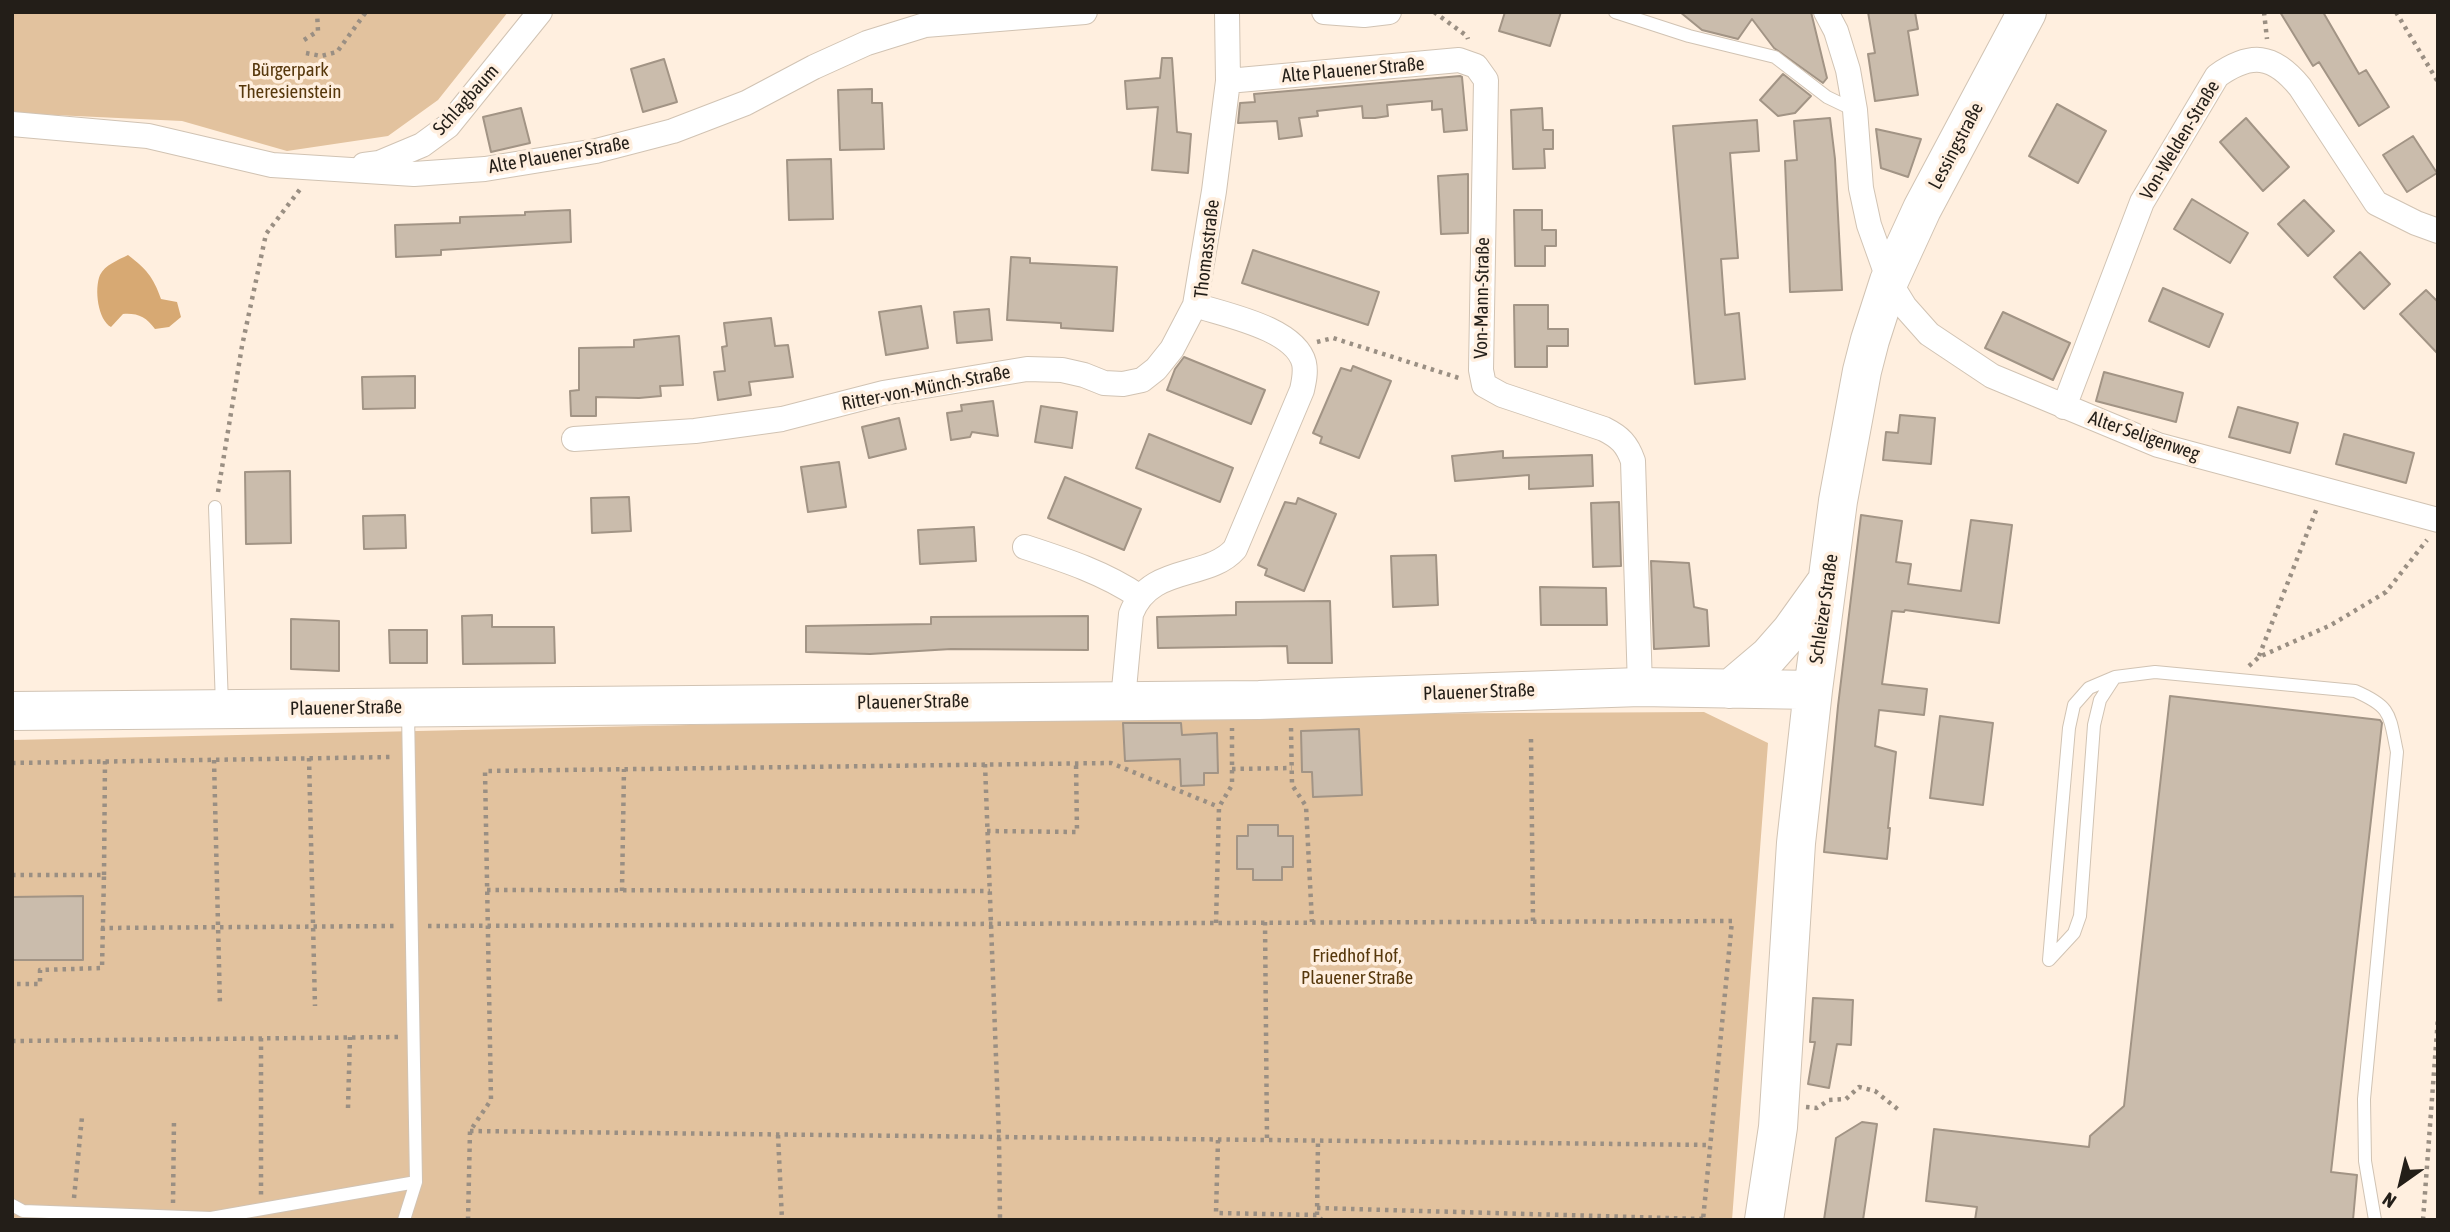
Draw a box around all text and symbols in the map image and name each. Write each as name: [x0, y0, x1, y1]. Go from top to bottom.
street label: Alte Plauener Straße: [1281, 52, 1425, 88]
park label: Bürgerpark Theresienstein: [238, 59, 342, 103]
street label: Schlagbaum: [428, 60, 504, 140]
street label: Von-Welden-Straße: [2135, 76, 2225, 204]
street label: Lessingstraße: [1924, 99, 1988, 193]
street label: Alte Plauener Straße: [487, 131, 631, 179]
street label: Thomasstraße: [1190, 198, 1224, 300]
street label: Von-Mann-Straße: [1470, 237, 1494, 359]
street label: Ritter-von-Münch-Straße: [840, 360, 1012, 416]
street label: Alter Seligenweg: [2085, 406, 2203, 466]
street label: Schleizer Straße: [1805, 553, 1843, 665]
street label: Plauener Straße: [1423, 679, 1535, 705]
street label: Plauener Straße: [857, 690, 969, 714]
street label: Plauener Straße: [290, 696, 402, 720]
park label: Friedhof Hof, Plauener Straße: [1301, 945, 1413, 989]
north arrow: [2366, 1148, 2436, 1218]
text: N: [2378, 1188, 2400, 1213]

